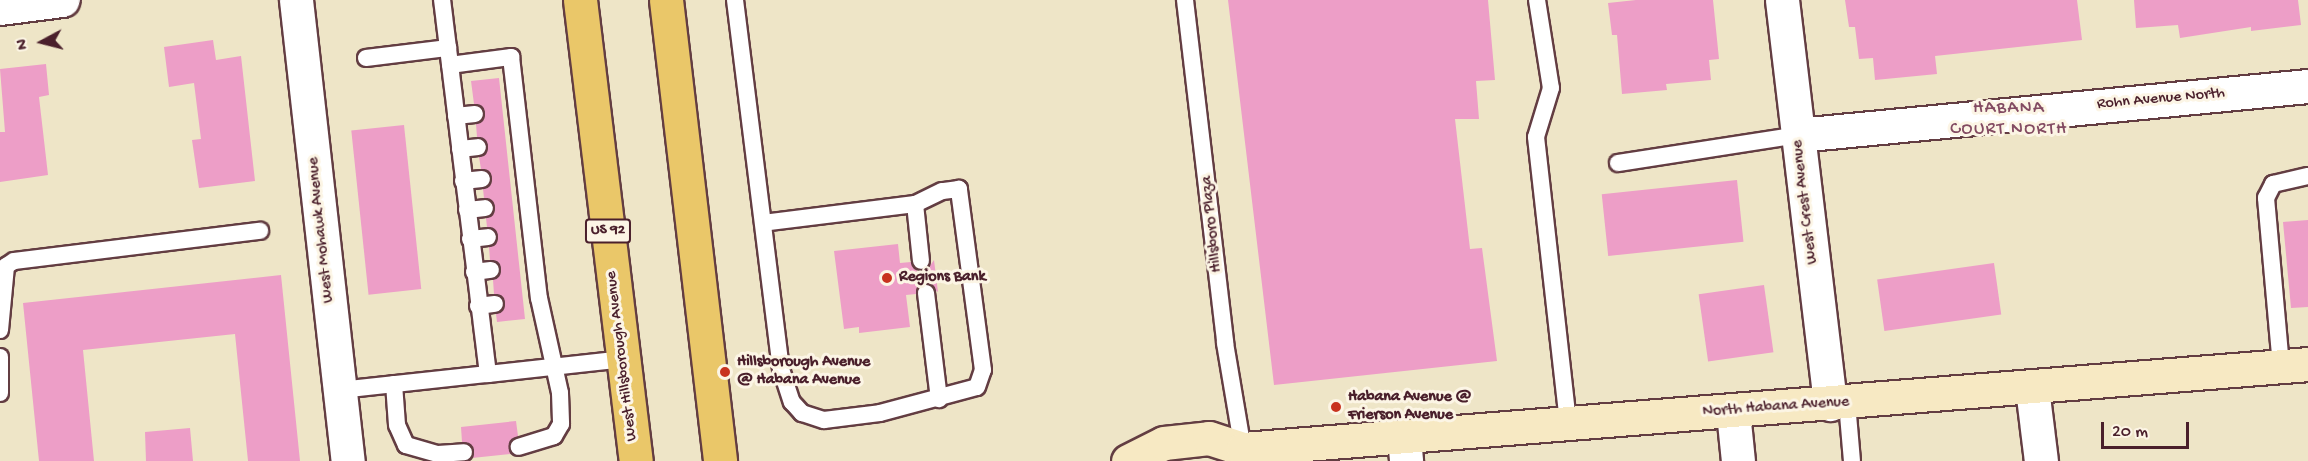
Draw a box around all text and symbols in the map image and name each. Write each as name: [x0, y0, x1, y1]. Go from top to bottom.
north arrow: [12, 12, 72, 72]
text: N: [14, 38, 34, 51]
street label: Rohn Avenue North: [2096, 85, 2226, 115]
district label: HABANA COURT NORTH: [1950, 99, 2068, 142]
street label: West Crest Avenue: [1789, 139, 1823, 265]
street label: West Mohawk Avenue: [305, 156, 339, 304]
street label: Hillsboro Plaza: [1198, 175, 1228, 273]
road number: US 92: [584, 219, 632, 243]
place label: Regions Bank: [899, 268, 986, 288]
street label: West Hillsborough Avenue: [603, 270, 643, 442]
marker: Regions Bank: [880, 271, 894, 285]
place label: Hillsborough Avenue @ Habana Avenue: [737, 353, 870, 391]
marker: Hillsborough Avenue @ Habana Avenue: [718, 365, 732, 379]
place label: Habana Avenue @ Frierson Avenue: [1348, 388, 1471, 426]
street label: North Habana Avenue: [1702, 393, 1850, 423]
marker: Habana Avenue @ Frierson Avenue: [1329, 400, 1343, 414]
scale bar: [2104, 410, 2192, 448]
text: 20 m: [2112, 422, 2148, 443]

